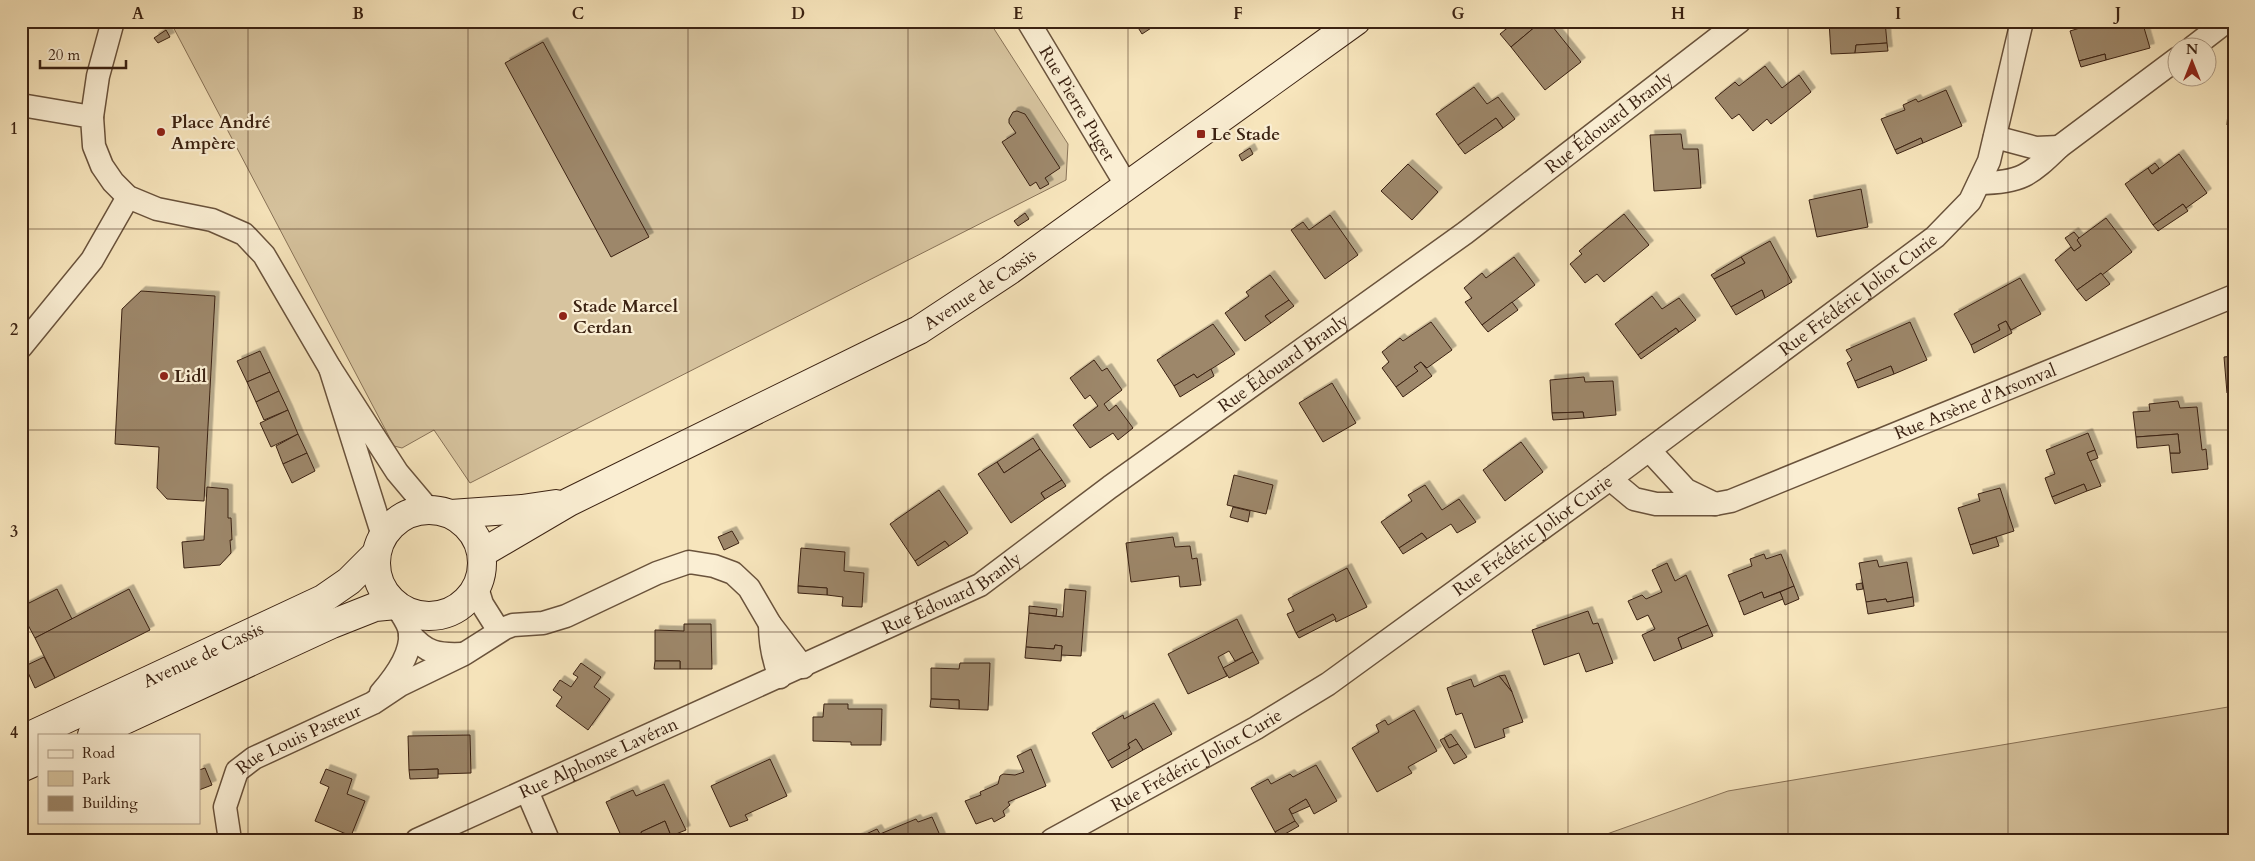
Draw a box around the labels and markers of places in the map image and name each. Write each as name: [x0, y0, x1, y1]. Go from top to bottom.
place label: Place André Ampère: [171, 110, 271, 156]
place label: Le Stade: [1211, 122, 1280, 147]
marker: Place André Ampère: [155, 126, 167, 138]
marker: Le Stade: [1195, 128, 1207, 140]
place label: Stade Marcel Cerdan: [573, 294, 678, 340]
marker: Stade Marcel Cerdan: [557, 310, 569, 322]
place label: Lidl: [174, 364, 207, 389]
marker: Lidl: [158, 370, 170, 382]

